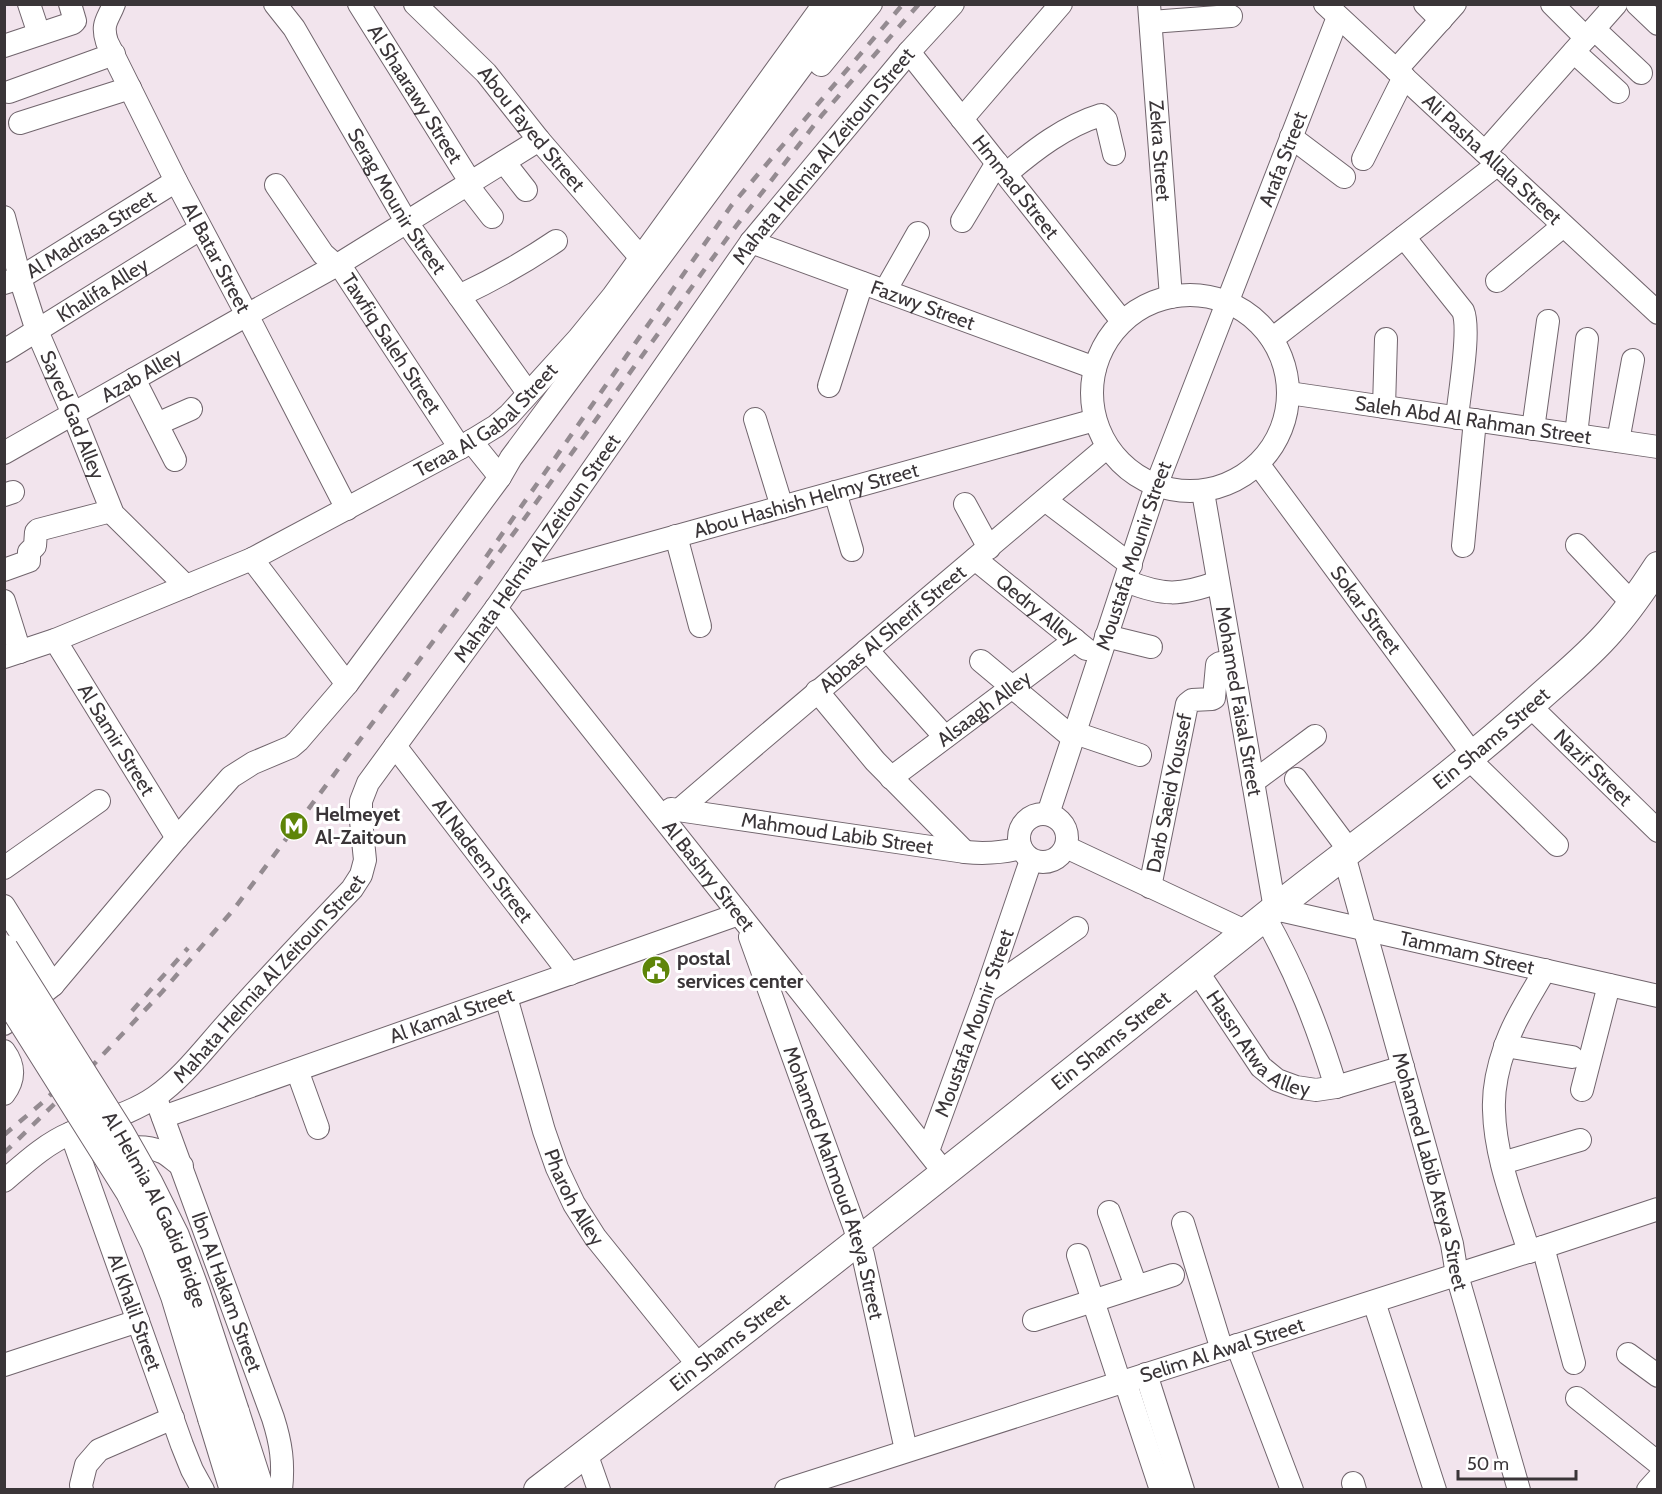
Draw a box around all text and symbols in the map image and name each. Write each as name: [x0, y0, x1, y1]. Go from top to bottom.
street label: Al Shaarawy Street: [363, 20, 468, 168]
street label: Mahata Helmia Al Zeitoun Street: [727, 43, 920, 269]
street label: Abou Fayed Street: [473, 61, 590, 197]
street label: Ali Pasha Allala Street: [1418, 89, 1567, 230]
street label: Zekra Street: [1144, 99, 1176, 202]
street label: Arafa Street: [1254, 108, 1312, 210]
street label: Serag Mounir Street: [343, 124, 452, 279]
street label: Hmmad Street: [967, 130, 1064, 244]
street label: Al Madrasa Street: [22, 185, 160, 283]
street label: Al Batar Street: [178, 198, 256, 317]
street label: Khalifa Alley: [52, 252, 153, 327]
street label: Tawfiq Saleh Street: [337, 269, 446, 418]
street label: Fazwy Street: [868, 275, 978, 335]
street label: Azab Alley: [97, 343, 186, 407]
street label: Sayed Gad Alley: [35, 347, 110, 483]
street label: Teraa Al Gabal Street: [410, 358, 562, 482]
street label: Saleh Abd Al Rahman Street: [1353, 391, 1593, 449]
street label: Mahata Helmia Al Zeitoun Street: [448, 430, 625, 667]
street label: Abou Hashish Helmy Street: [691, 458, 921, 543]
street label: Moustafa Mounir Street: [1091, 458, 1177, 653]
street label: Abbas Al Sherif Street: [814, 560, 971, 697]
street label: Sokar Street: [1326, 561, 1406, 659]
street label: Qedry Alley: [991, 569, 1083, 650]
street label: Mohamed Faisal Street: [1211, 604, 1267, 798]
street label: Alsaagh Alley: [932, 665, 1036, 751]
street label: Al Samir Street: [73, 679, 160, 800]
street label: Ein Shams Street: [1428, 682, 1555, 794]
street label: Darb Saeid Youssef: [1141, 711, 1197, 875]
street label: Nazif Street: [1549, 724, 1637, 811]
street label: Al Nadeem Street: [427, 793, 538, 927]
place label: Helmeyet Al-Zaitoun: [315, 802, 407, 849]
street label: Mahmoud Labib Street: [740, 807, 935, 859]
metro station icon: Helmeyet Al-Zaitoun: [278, 810, 310, 842]
street label: Al Bashry Street: [657, 816, 760, 936]
street label: Mahata Helmia Al Zeitoun Street: [168, 870, 370, 1088]
street label: Moustafa Mounir Street: [929, 926, 1019, 1120]
street label: Tammam Street: [1397, 926, 1537, 980]
place label: postal services center: [677, 946, 804, 993]
public building icon: postal services center: [640, 954, 672, 986]
street label: Al Kamal Street: [386, 982, 517, 1048]
street label: Ein Shams Street: [1046, 986, 1175, 1095]
street label: Hassn Atwa Alley: [1201, 986, 1312, 1101]
street label: Mohamed Mahmoud Ateya Street: [778, 1043, 889, 1322]
street label: Mohamed Labib Ateya Street: [1387, 1050, 1473, 1294]
street label: Al Helmia Al Gadid Bridge: [97, 1107, 212, 1311]
street label: Pharoh Alley: [539, 1146, 609, 1250]
street label: Ibn Al Hakam Street: [187, 1208, 267, 1375]
street label: Al Khalil Street: [103, 1250, 167, 1374]
street label: Ein Shams Street: [665, 1288, 794, 1396]
street label: Selim Al Awal Street: [1137, 1312, 1307, 1388]
scale bar: [1458, 1443, 1576, 1481]
text: 50 m: [1467, 1453, 1509, 1475]

